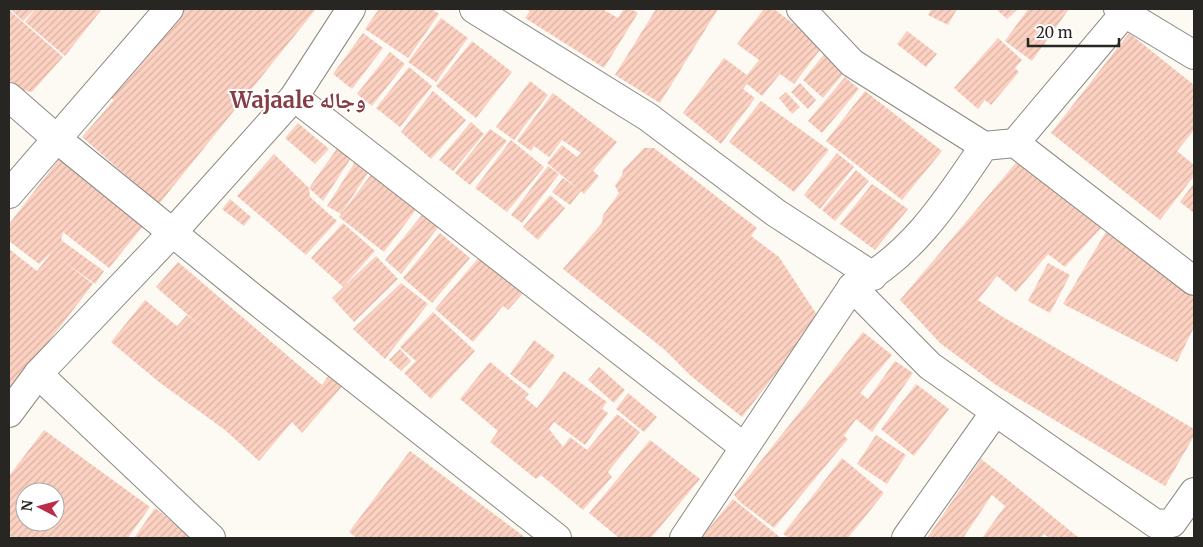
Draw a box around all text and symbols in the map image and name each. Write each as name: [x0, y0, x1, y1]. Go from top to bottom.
scale bar: [1028, 15, 1119, 47]
text: 20 m: [1036, 23, 1073, 42]
district label: Wajaale وجاله: [229, 86, 366, 114]
north arrow: [15, 482, 65, 532]
text: N: [18, 499, 37, 512]

